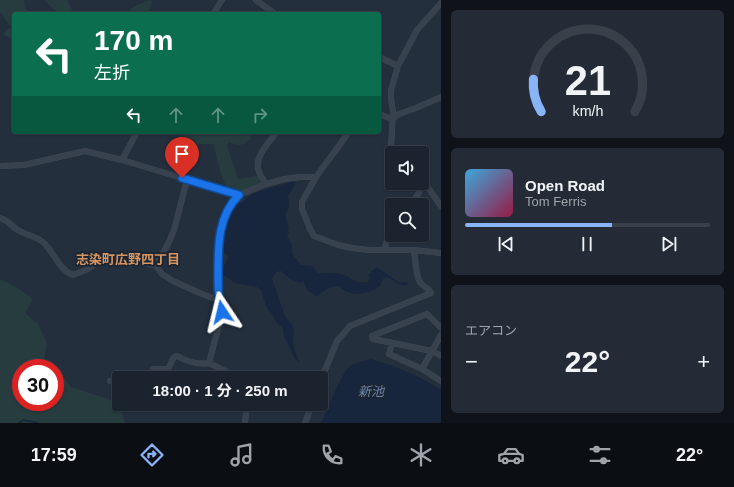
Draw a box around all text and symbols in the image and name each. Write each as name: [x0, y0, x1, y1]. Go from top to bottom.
text: 170 m: [94, 25, 173, 56]
icon: left: [28, 28, 80, 80]
text: 21: [564, 57, 611, 104]
text: 左折: [94, 63, 130, 83]
text: km/h: [572, 102, 603, 118]
icon: left: [123, 104, 145, 126]
icon: ahead: [165, 104, 187, 126]
icon: ahead: [207, 104, 229, 126]
icon: right: [249, 104, 271, 126]
pin: [165, 137, 199, 178]
icon: arrive: [171, 143, 193, 165]
map controls: [385, 146, 429, 242]
button: sound: [385, 146, 429, 190]
text: Open Road: [525, 177, 605, 194]
text: Tom Ferris: [525, 194, 586, 209]
button: search: [385, 198, 429, 242]
icon: previous: [495, 233, 517, 255]
icon: pause: [576, 233, 598, 255]
icon: next: [658, 233, 680, 255]
district label: 志染町広野四丁目: [76, 252, 180, 267]
position arrow: [201, 291, 243, 333]
text: エアコン: [465, 323, 517, 338]
text: 22°: [565, 345, 610, 378]
text: −: [465, 349, 478, 374]
text: +: [697, 349, 710, 374]
speed limit sign: 30: [12, 359, 64, 411]
text: 18:00 · 1 分 · 250 m: [152, 382, 288, 399]
water label: 新池: [358, 384, 386, 399]
icon: directions: [138, 441, 166, 469]
icon: music: [228, 441, 256, 469]
icon: phone: [318, 441, 346, 469]
icon: climate: [407, 441, 435, 469]
icon: car: [497, 441, 525, 469]
icon: filters: [586, 441, 614, 469]
text: 17:59: [31, 445, 77, 465]
text: 22°: [676, 445, 703, 465]

